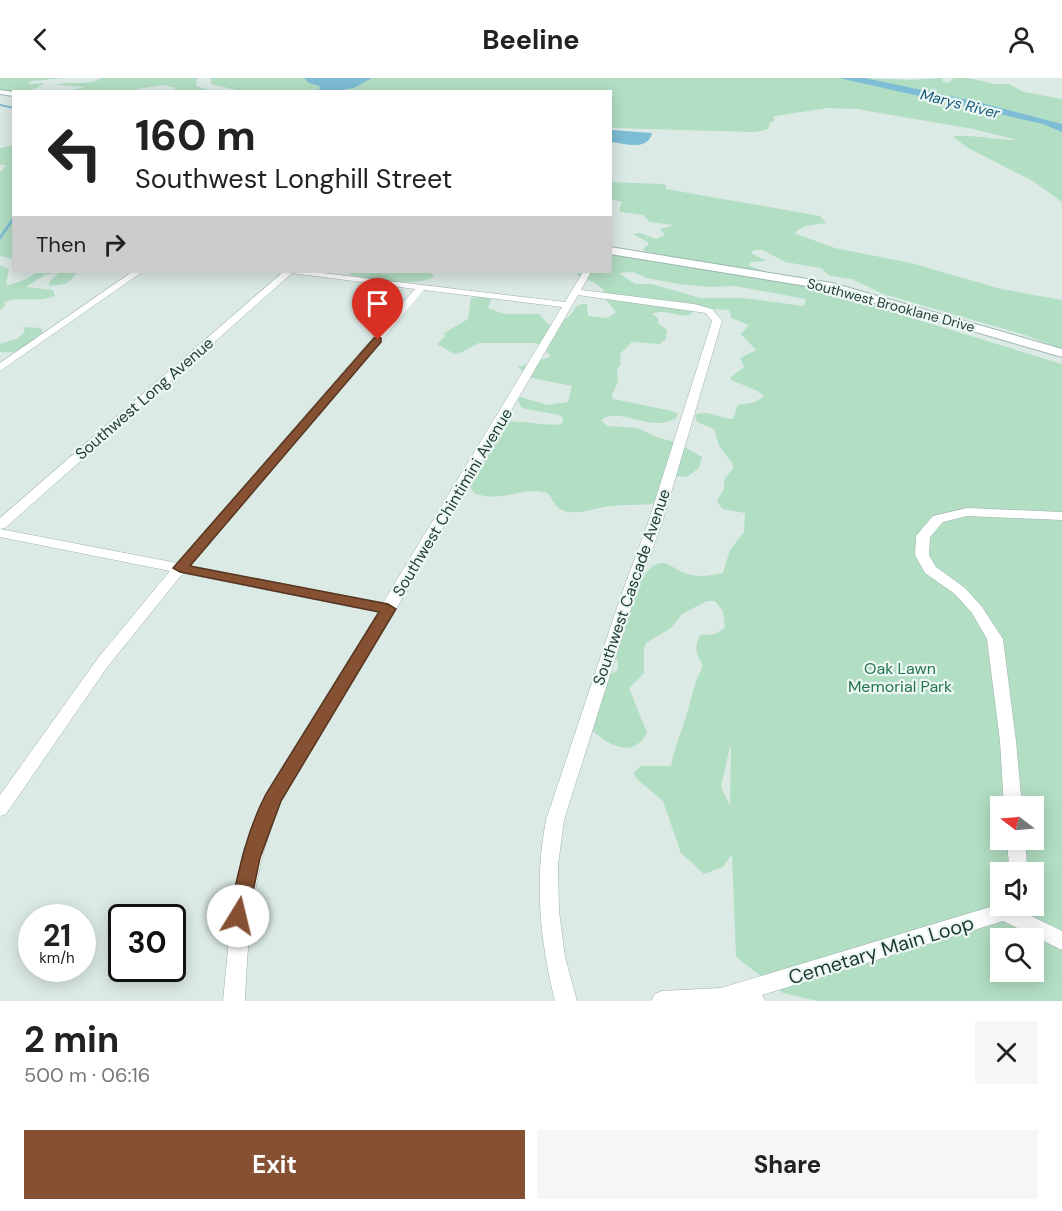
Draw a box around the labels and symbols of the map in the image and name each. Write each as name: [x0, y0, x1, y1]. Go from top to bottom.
water label: Marys River: [918, 85, 1002, 124]
street label: Southwest Brooklane Drive: [805, 274, 977, 336]
pin: [352, 278, 403, 340]
street label: Southwest Long Avenue: [71, 332, 218, 464]
street label: Southwest Chintimini Avenue: [388, 404, 517, 600]
street label: Southwest Cascade Avenue: [588, 486, 675, 688]
park label: Oak Lawn Memorial Park: [848, 658, 952, 697]
north arrow: [990, 796, 1044, 850]
position arrow: [206, 884, 270, 948]
speed limit sign: 30: [108, 904, 186, 982]
street label: Cemetary Main Loop: [785, 909, 977, 991]

